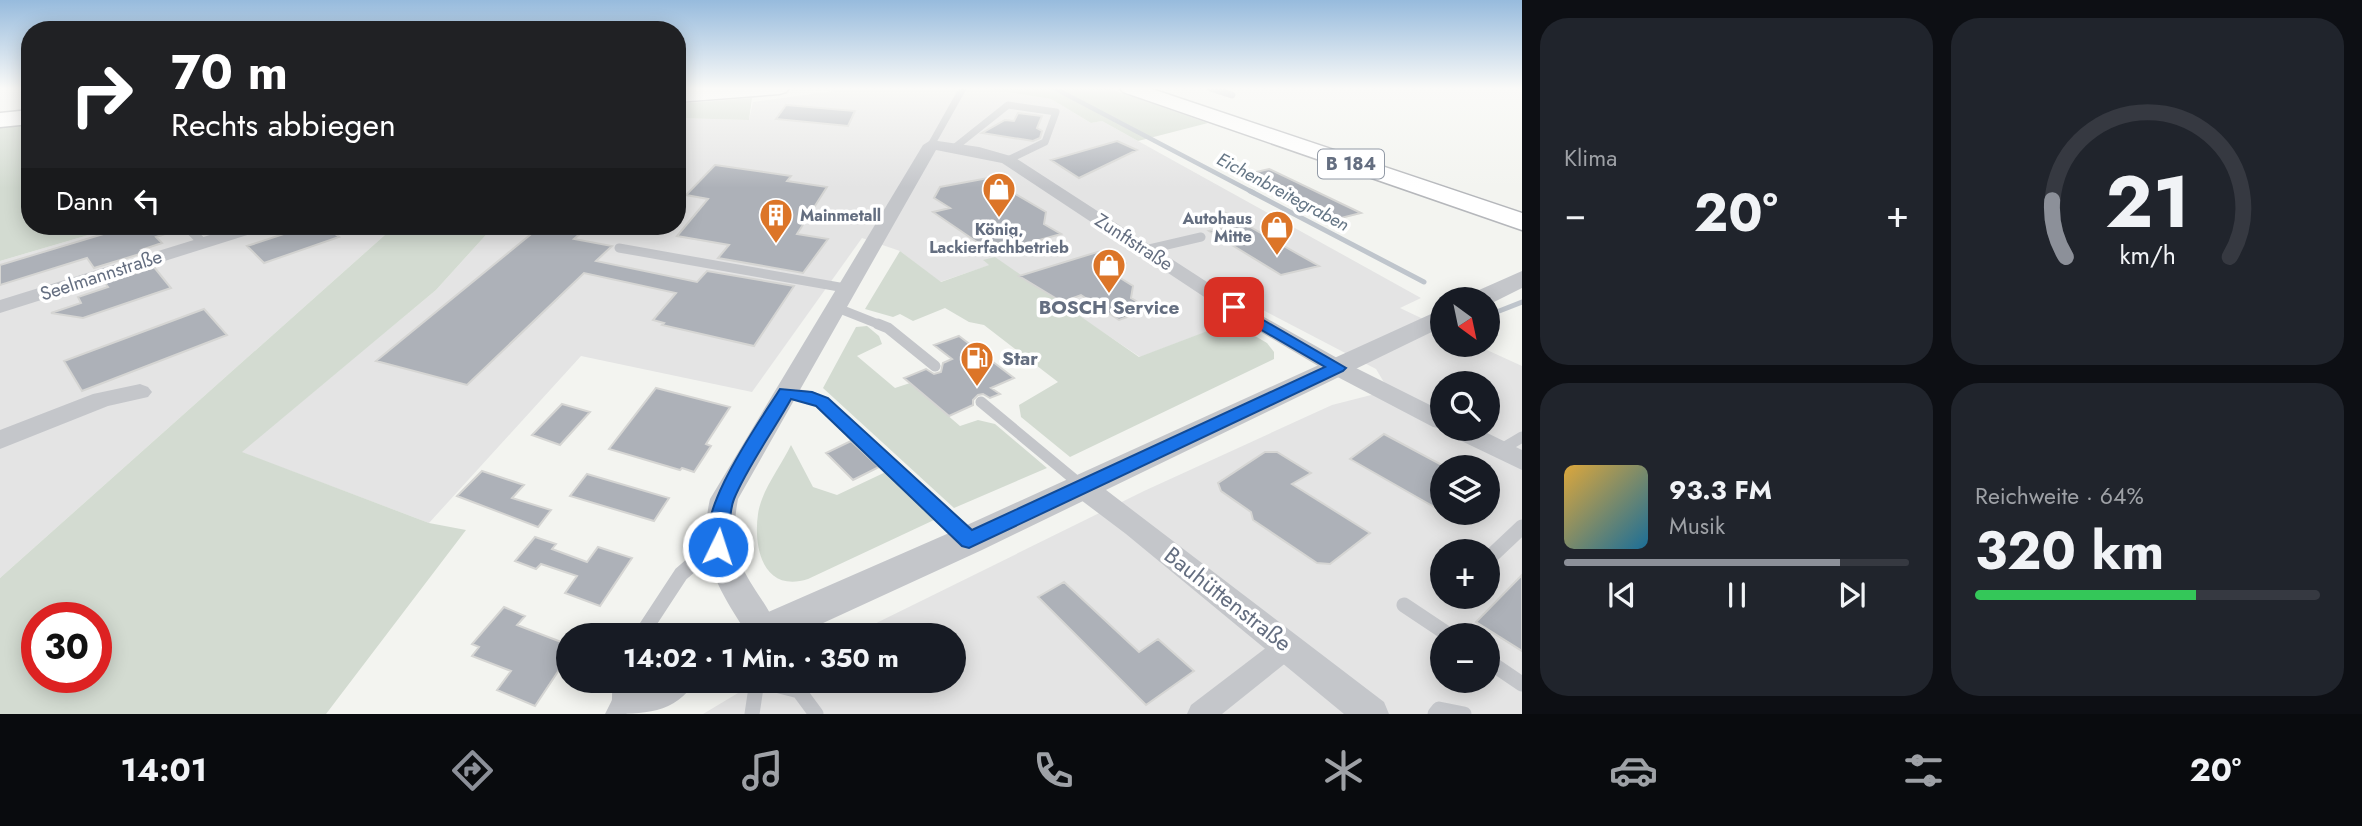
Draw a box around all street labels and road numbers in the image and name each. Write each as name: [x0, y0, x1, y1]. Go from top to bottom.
road number: B 184: [1318, 149, 1384, 178]
street label: Zunftstraße: [1090, 207, 1178, 277]
street label: Seelmannstraße: [37, 243, 166, 307]
street label: Bauhüttenstraße: [1157, 538, 1299, 660]

